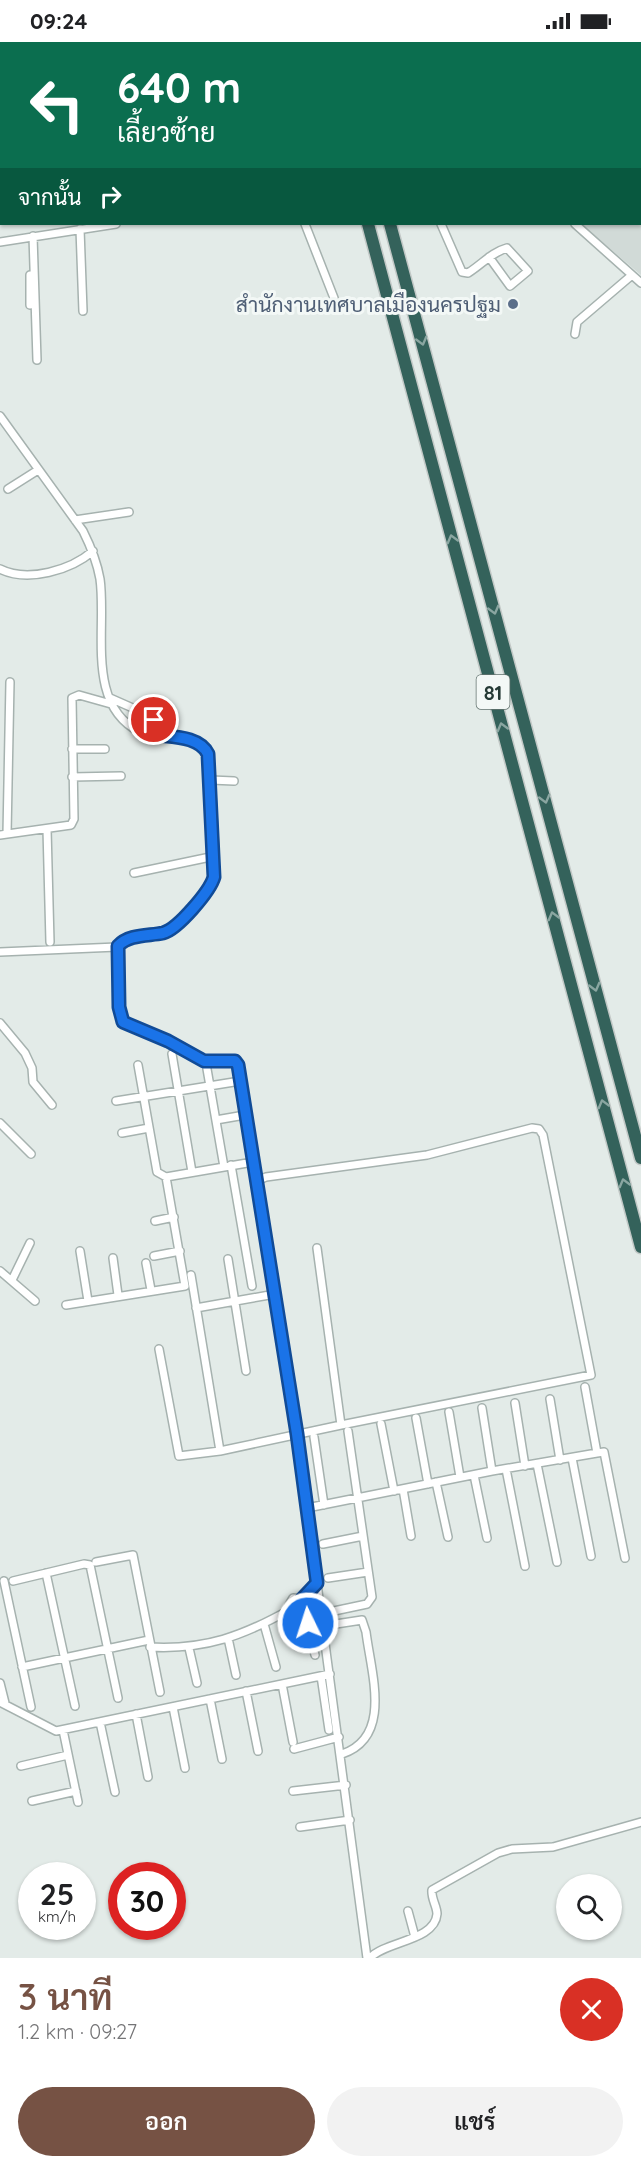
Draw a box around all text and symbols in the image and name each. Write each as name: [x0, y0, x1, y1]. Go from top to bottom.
text: 09:24: [30, 7, 87, 35]
text: 640 m: [117, 61, 241, 114]
icon: left: [18, 66, 96, 144]
text: เลี้ยวซ้าย: [117, 115, 215, 149]
icon: right: [94, 180, 127, 213]
text: จากนั้น: [18, 183, 82, 211]
place label: สำนักงานเทศบาลเมืองนครปฐม: [236, 291, 501, 318]
marker: สำนักงานเทศบาลเมืองนครปฐม: [506, 297, 520, 311]
one-way arrow: [415, 335, 427, 346]
one-way arrow: [447, 534, 459, 545]
one-way arrow: [487, 604, 499, 615]
road number: 81: [476, 675, 510, 709]
pin: [128, 694, 179, 745]
icon: arrive: [137, 703, 170, 736]
one-way arrow: [497, 722, 510, 732]
one-way arrow: [537, 794, 550, 804]
one-way arrow: [547, 911, 560, 921]
one-way arrow: [588, 982, 601, 992]
one-way arrow: [598, 1099, 610, 1110]
one-way arrow: [619, 1178, 631, 1189]
position arrow: [276, 1591, 340, 1655]
speed limit sign: 30: [108, 1862, 186, 1940]
map controls: [556, 1874, 622, 1940]
button: search: [556, 1874, 622, 1940]
text: 25: [40, 1875, 74, 1913]
text: km/h: [38, 1907, 76, 1926]
text: 3 นาที: [18, 1974, 113, 2019]
button: close: [560, 1978, 623, 2041]
text: 1.2 km · 09:27: [18, 2019, 137, 2044]
button: ออก: [18, 2087, 315, 2156]
button: แชร์: [327, 2087, 623, 2156]

